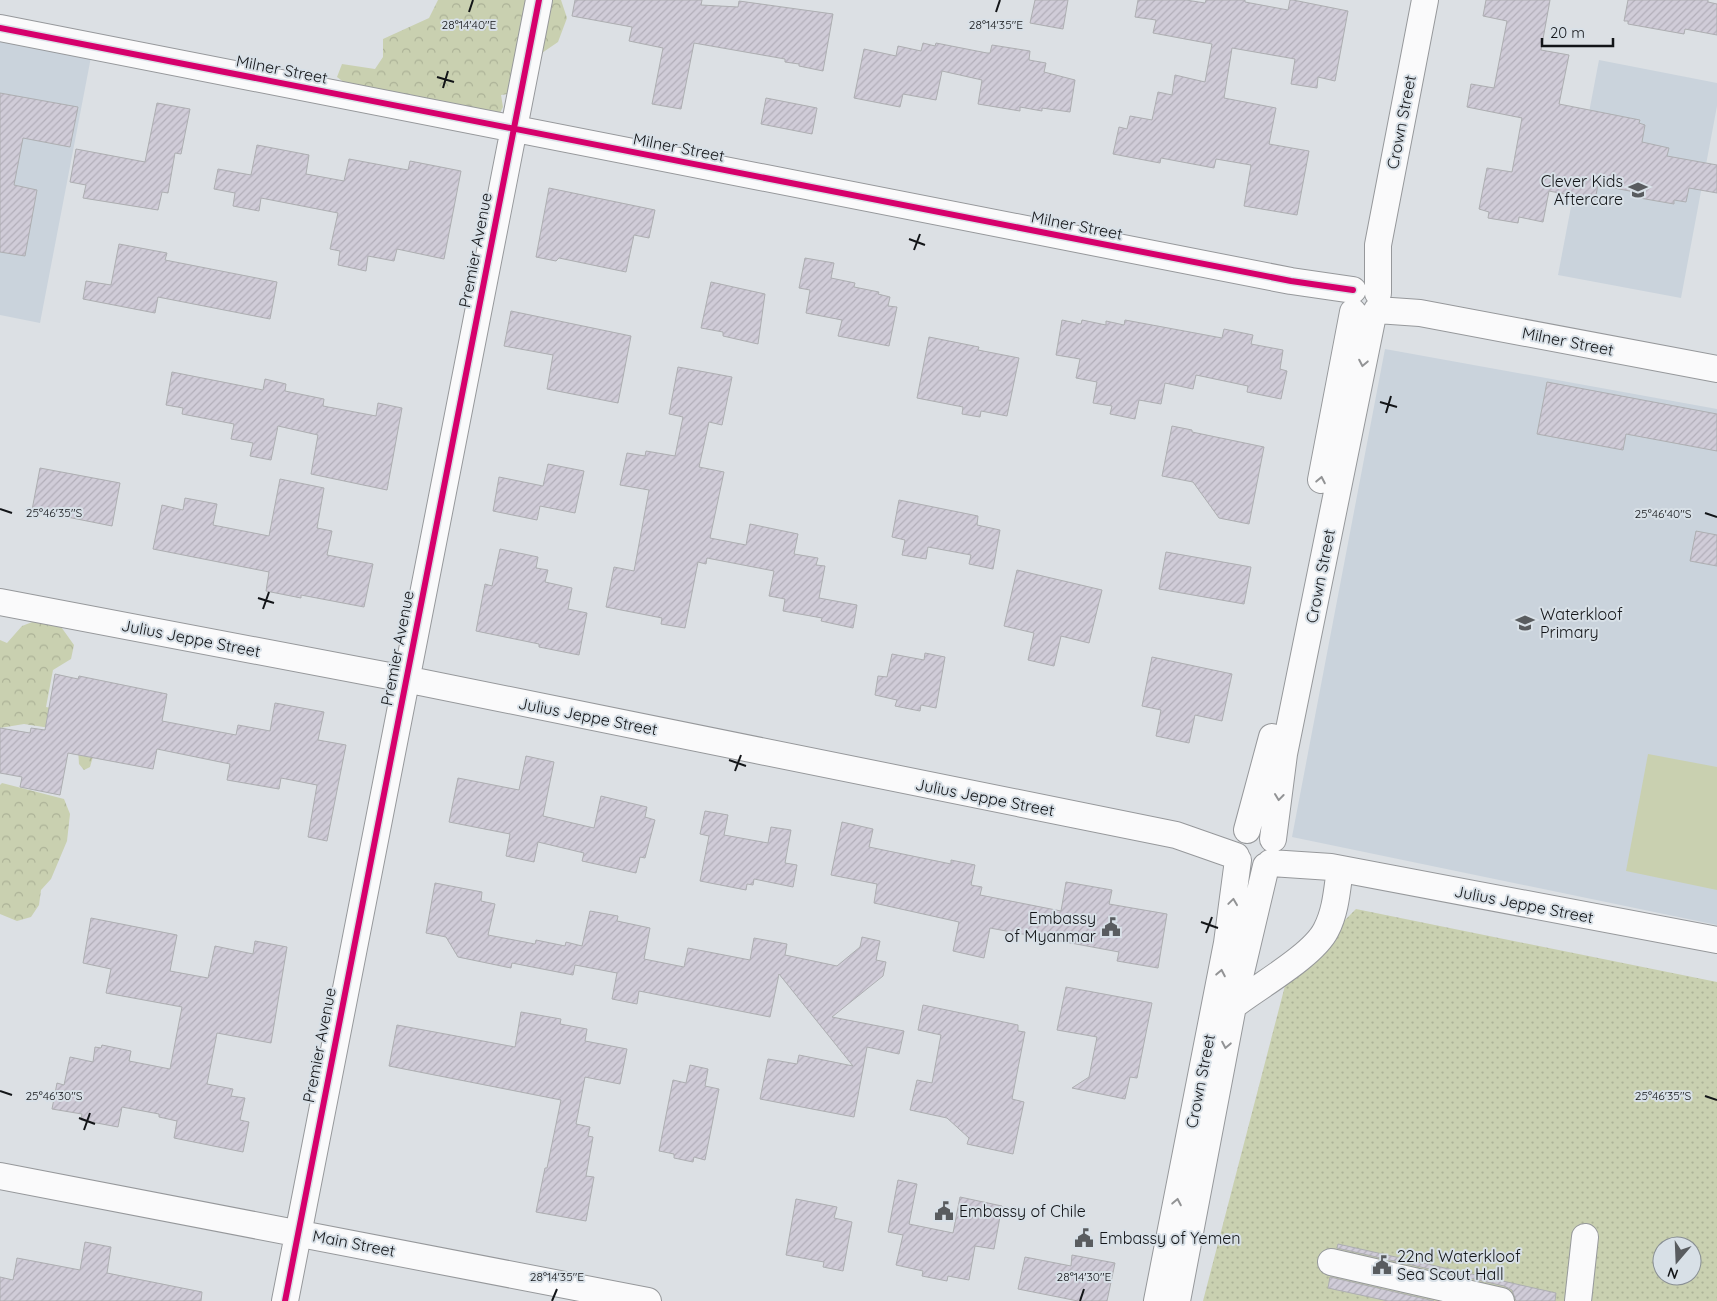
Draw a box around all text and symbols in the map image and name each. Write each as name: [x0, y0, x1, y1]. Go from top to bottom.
scale bar: [1542, 15, 1613, 47]
text: 28°14'40"E: [442, 17, 497, 32]
text: 28°14'35"E: [969, 17, 1023, 32]
text: 20 m: [1550, 23, 1585, 42]
street label: Milner Street: [234, 50, 330, 88]
street label: Crown Street: [1382, 73, 1420, 171]
street label: Milner Street: [631, 128, 727, 166]
place label: Clever Kids Aftercare: [1541, 171, 1623, 209]
school or university icon: Clever Kids Aftercare: [1627, 179, 1649, 201]
street label: Premier Avenue: [454, 191, 496, 309]
street label: Milner Street: [1029, 206, 1125, 244]
street label: Milner Street: [1520, 322, 1616, 360]
one-way arrow: [1358, 358, 1369, 367]
one-way arrow: [1315, 475, 1326, 484]
text: 25°46'35"S: [26, 505, 82, 520]
text: 25°46'40"S: [1634, 506, 1692, 521]
street label: Crown Street: [1301, 527, 1339, 625]
street label: Premier Avenue: [376, 589, 418, 707]
place label: Waterkloof Primary: [1540, 604, 1623, 642]
school or university icon: Waterkloof Primary: [1514, 612, 1536, 634]
street label: Julius Jeppe Street: [120, 615, 262, 661]
street label: Julius Jeppe Street: [517, 693, 659, 739]
street label: Julius Jeppe Street: [914, 774, 1056, 820]
one-way arrow: [1274, 793, 1285, 801]
street label: Julius Jeppe Street: [1453, 881, 1595, 927]
one-way arrow: [1227, 897, 1237, 906]
place label: Embassy of Myanmar: [1004, 908, 1096, 946]
public building icon: Embassy of Myanmar: [1100, 916, 1122, 938]
one-way arrow: [1215, 969, 1226, 978]
street label: Premier Avenue: [298, 986, 340, 1104]
street label: Crown Street: [1181, 1032, 1219, 1130]
one-way arrow: [1221, 1041, 1231, 1050]
text: 25°46'30"S: [25, 1088, 83, 1103]
text: 25°46'35"S: [1635, 1088, 1691, 1103]
one-way arrow: [1171, 1197, 1181, 1206]
public building icon: Embassy of Chile: [933, 1200, 955, 1222]
place label: Embassy of Chile: [959, 1201, 1086, 1221]
street label: Main Street: [311, 1225, 397, 1261]
public building icon: Embassy of Yemen: [1073, 1227, 1095, 1249]
place label: Embassy of Yemen: [1099, 1228, 1241, 1248]
north arrow: [1652, 1236, 1702, 1286]
place label: 22nd Waterkloof Sea Scout Hall: [1397, 1246, 1521, 1284]
public building icon: 22nd Waterkloof Sea Scout Hall: [1371, 1254, 1393, 1276]
text: N: [1665, 1263, 1681, 1283]
text: 28°14'35"E: [530, 1269, 584, 1284]
text: 28°14'30"E: [1057, 1269, 1112, 1284]

